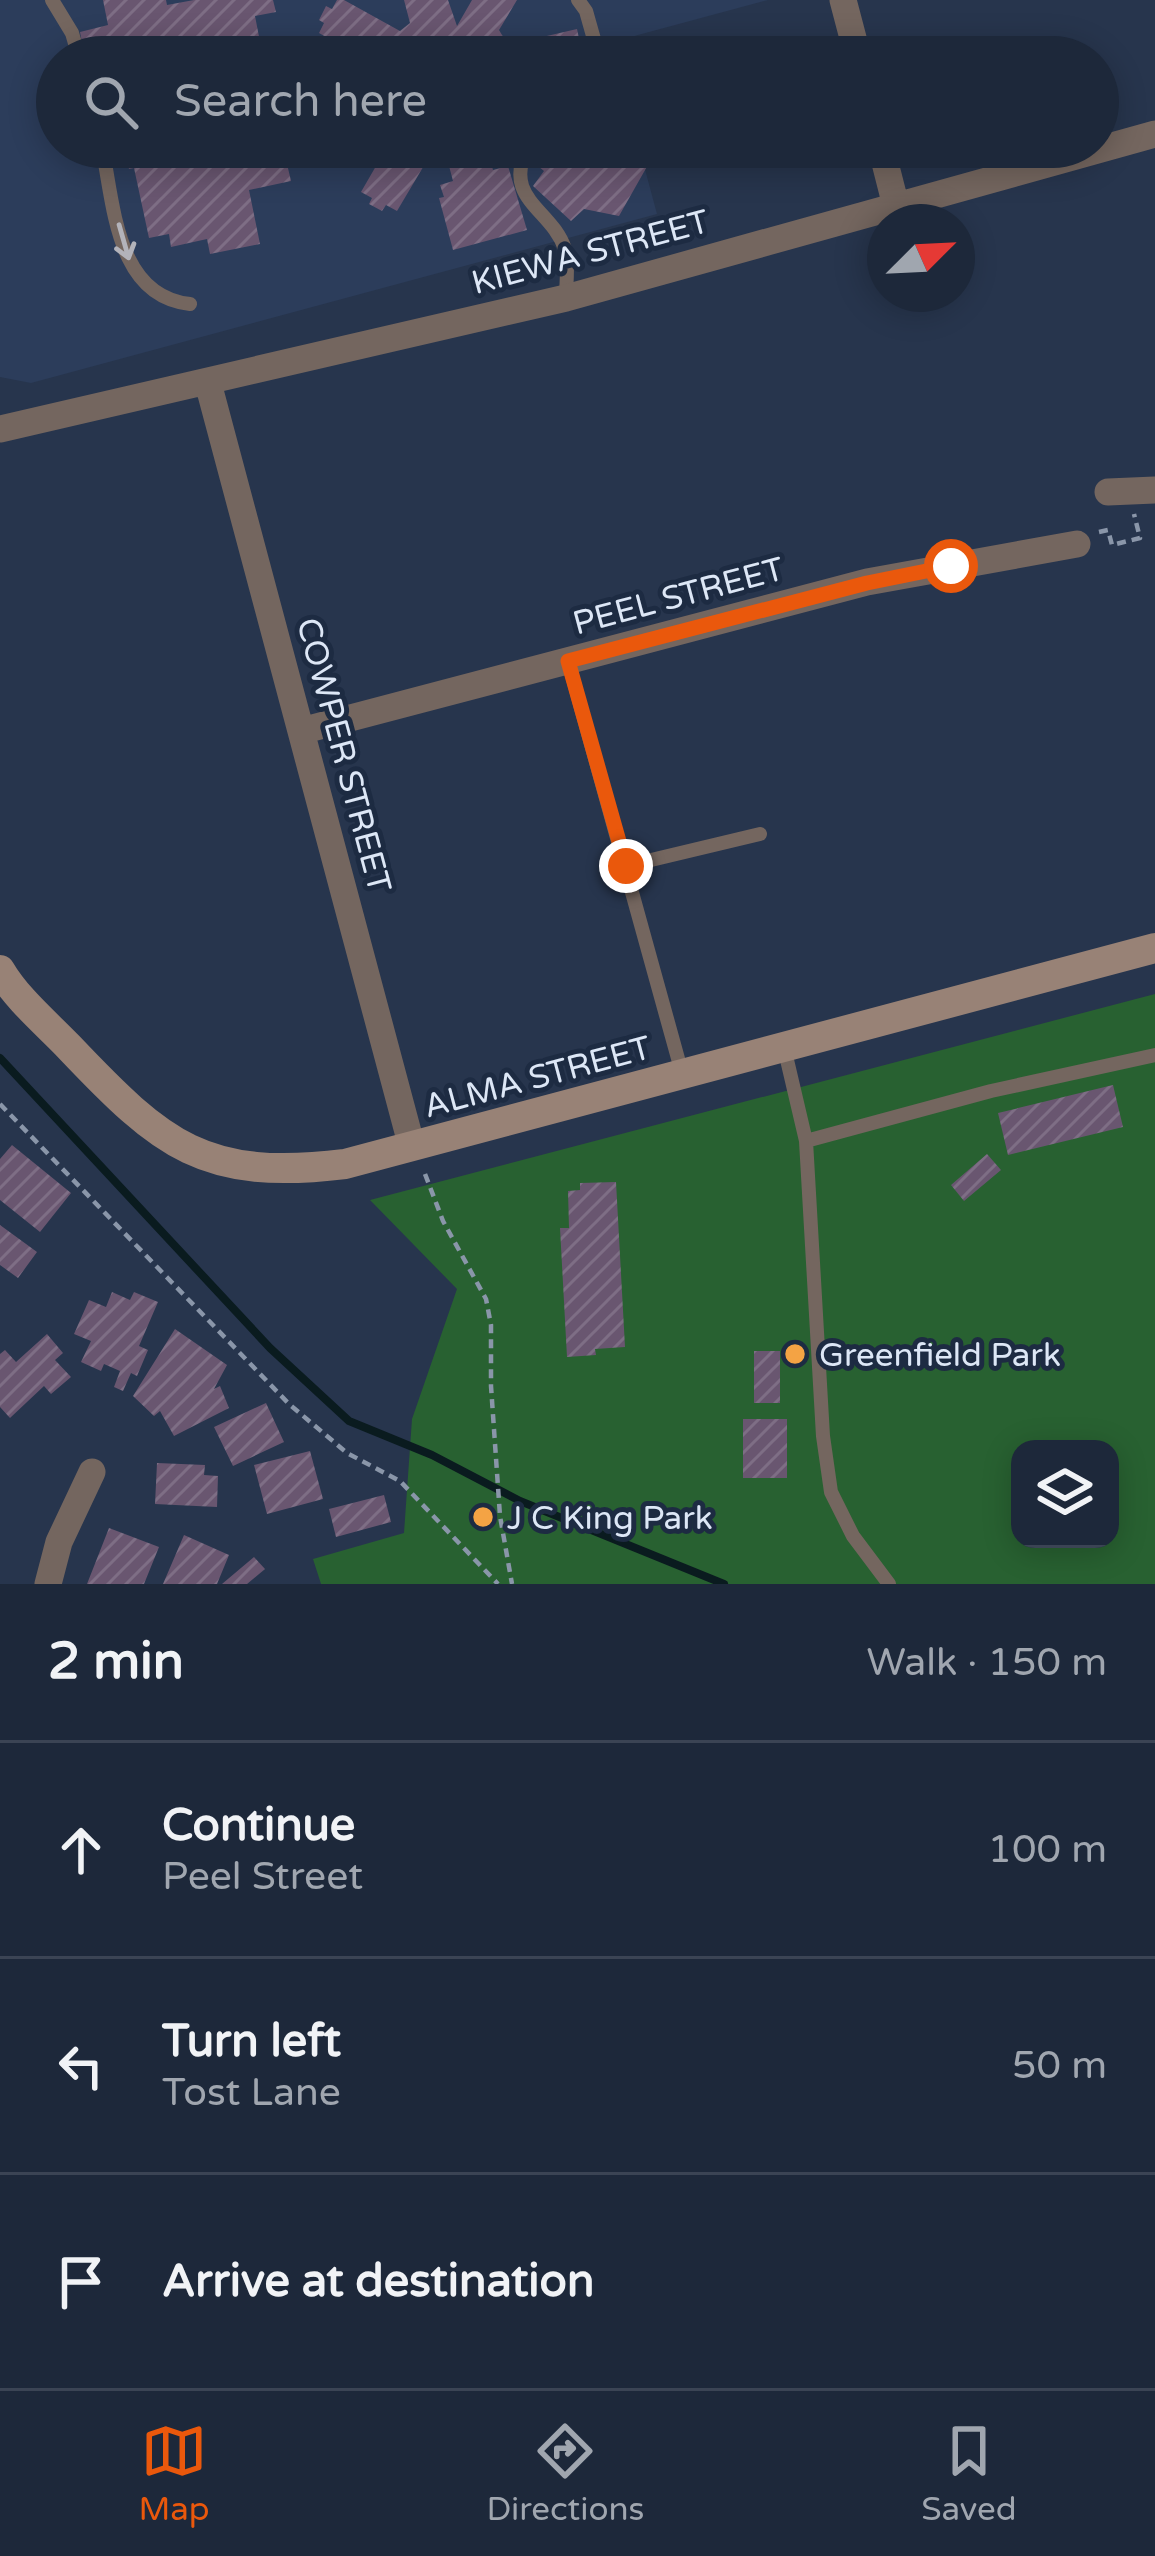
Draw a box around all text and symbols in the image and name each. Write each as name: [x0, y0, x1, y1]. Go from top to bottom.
search box: [36, 36, 1119, 168]
icon: search: [78, 69, 144, 135]
text: Search here: [174, 75, 427, 129]
street label: KIEWA STREET: [467, 202, 713, 303]
north arrow: [867, 204, 975, 312]
one-way arrow: [114, 222, 136, 260]
route start: [924, 539, 978, 593]
street label: PEEL STREET: [569, 550, 788, 643]
street label: COWPER STREET: [288, 614, 399, 897]
route end: [599, 839, 653, 893]
street label: ALMA STREET: [420, 1028, 655, 1127]
place label: Greenfield Park: [819, 1336, 1061, 1375]
marker: Greenfield Park: [782, 1341, 808, 1367]
map controls: [1011, 1440, 1119, 1548]
button: layers: [1011, 1440, 1119, 1548]
place label: J C King Park: [507, 1499, 713, 1538]
marker: J C King Park: [470, 1504, 496, 1530]
text: 2 min: [48, 1631, 184, 1693]
text: Walk · 150 m: [866, 1639, 1107, 1686]
text: Continue: [162, 1799, 355, 1853]
icon: ahead: [48, 1817, 114, 1883]
text: 100 m: [988, 1826, 1107, 1873]
text: Peel Street: [162, 1853, 363, 1900]
text: Turn left: [162, 2015, 341, 2069]
icon: left: [48, 2033, 114, 2099]
text: 50 m: [1012, 2042, 1107, 2089]
text: Tost Lane: [162, 2069, 341, 2116]
icon: arrive: [48, 2249, 114, 2315]
text: Arrive at destination: [162, 2255, 594, 2309]
tab: Map: [138, 2418, 210, 2529]
tab: Directions: [486, 2418, 644, 2529]
tab: Saved: [921, 2418, 1017, 2529]

